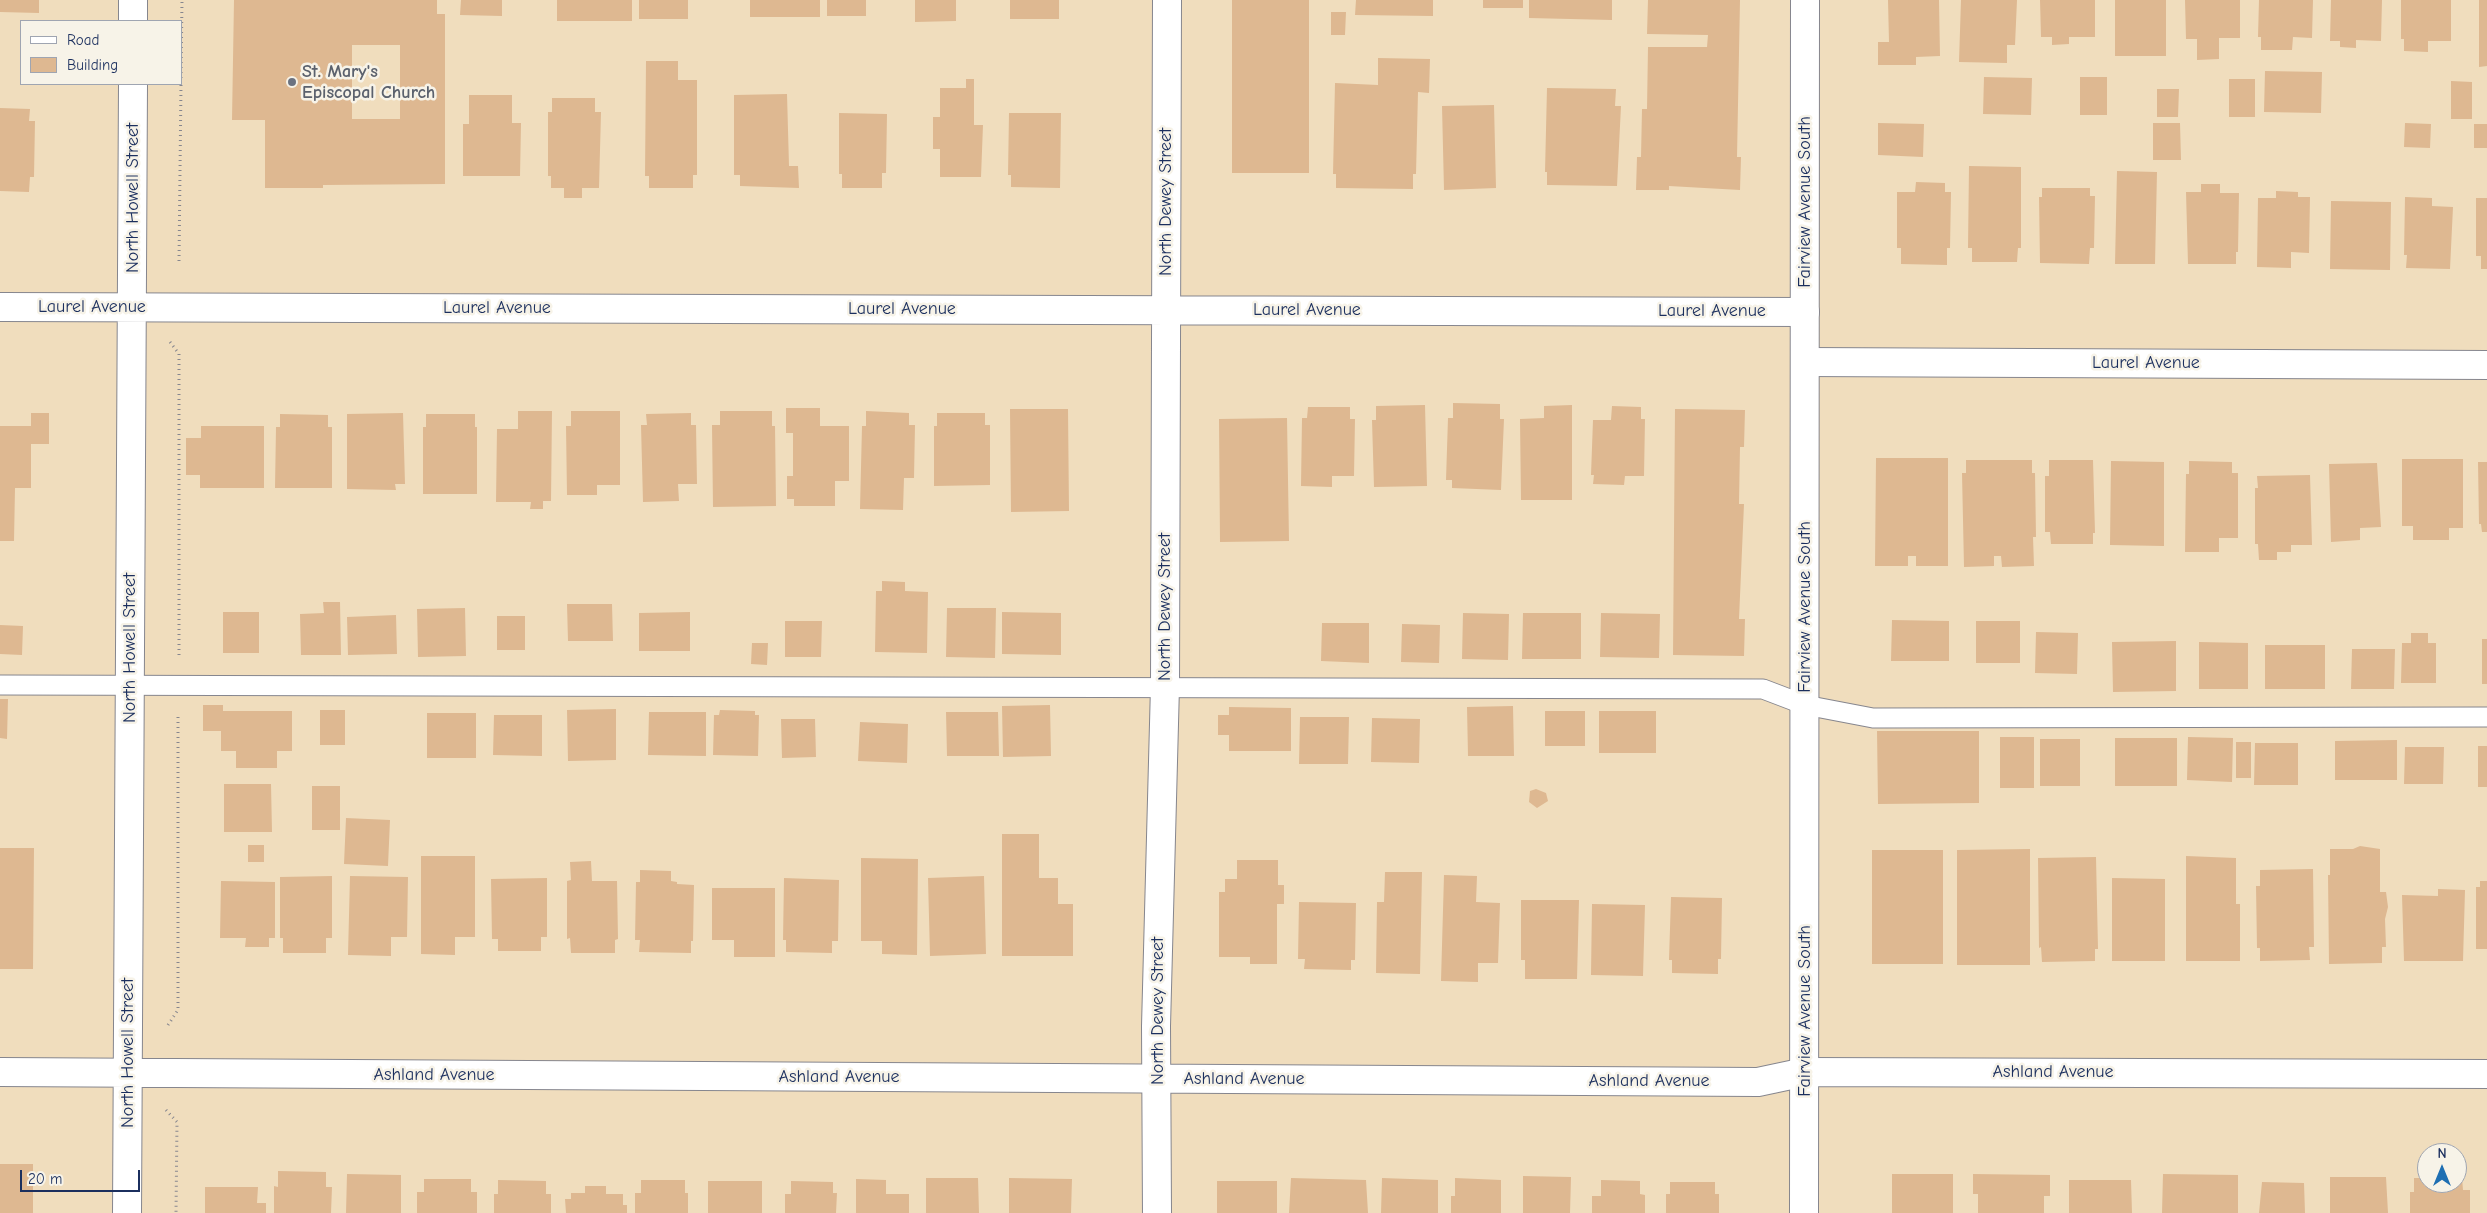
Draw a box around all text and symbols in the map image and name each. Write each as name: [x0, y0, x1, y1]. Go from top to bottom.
legend: [20, 20, 182, 85]
text: Road: [67, 31, 99, 49]
text: Building: [67, 56, 118, 74]
place label: St. Mary's Episcopal Church: [302, 61, 435, 104]
marker: St. Mary's Episcopal Church: [286, 76, 298, 88]
street label: Fairview Avenue South: [1794, 116, 1816, 288]
street label: North Howell Street: [122, 123, 144, 273]
street label: North Dewey Street: [1155, 128, 1177, 276]
street label: Laurel Avenue: [38, 296, 146, 318]
street label: Laurel Avenue: [443, 297, 551, 319]
street label: Laurel Avenue: [848, 298, 956, 320]
street label: Laurel Avenue: [1253, 299, 1361, 321]
street label: Laurel Avenue: [1658, 300, 1766, 322]
street label: Laurel Avenue: [2092, 352, 2200, 374]
street label: Fairview Avenue South: [1794, 521, 1816, 693]
street label: North Dewey Street: [1154, 533, 1176, 681]
street label: North Howell Street: [119, 573, 141, 723]
street label: Fairview Avenue South: [1794, 925, 1816, 1097]
street label: North Dewey Street: [1147, 937, 1169, 1085]
street label: North Howell Street: [117, 978, 139, 1128]
street label: Ashland Avenue: [1992, 1061, 2114, 1083]
street label: Ashland Avenue: [373, 1064, 495, 1086]
street label: Ashland Avenue: [778, 1066, 900, 1088]
street label: Ashland Avenue: [1183, 1068, 1305, 1090]
street label: Ashland Avenue: [1588, 1070, 1710, 1092]
north arrow: [2417, 1143, 2467, 1193]
text: N: [2437, 1145, 2447, 1162]
scale bar: [22, 1160, 142, 1192]
text: 20 m: [28, 1170, 62, 1188]

